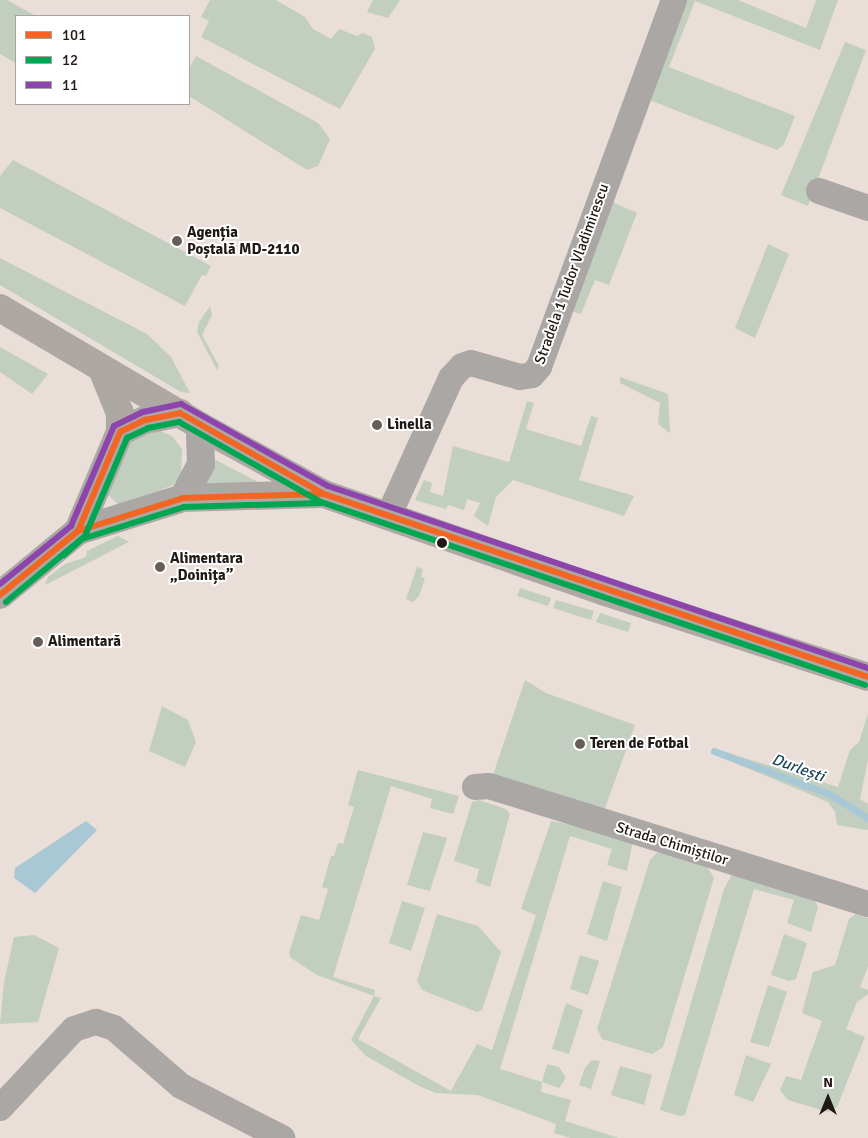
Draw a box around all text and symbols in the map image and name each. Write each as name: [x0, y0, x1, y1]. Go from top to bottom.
legend: [15, 15, 190, 105]
text: 101: [62, 26, 86, 44]
text: 12: [62, 51, 78, 69]
text: 11: [62, 76, 78, 94]
street label: Stradela 1 Tudor Vladimirescu: [531, 181, 613, 367]
place label: Agenția Poștală MD-2110: [187, 223, 300, 258]
marker: Agenția Poștală MD-2110: [171, 235, 183, 247]
place label: Linella: [387, 416, 432, 434]
marker: Linella: [371, 419, 383, 431]
unlabelled marker: [437, 538, 447, 548]
place label: Alimentara „Doinița”: [170, 549, 243, 584]
marker: Alimentara „Doinița”: [154, 561, 166, 573]
place label: Alimentară: [48, 633, 121, 651]
marker: Alimentară: [32, 636, 44, 648]
place label: Teren de Fotbal: [590, 735, 689, 753]
marker: Teren de Fotbal: [574, 738, 586, 750]
water label: Durlești: [769, 750, 827, 786]
street label: Strada Chimiștilor: [614, 818, 730, 870]
north arrow: [803, 1073, 853, 1123]
text: N: [823, 1074, 833, 1091]

